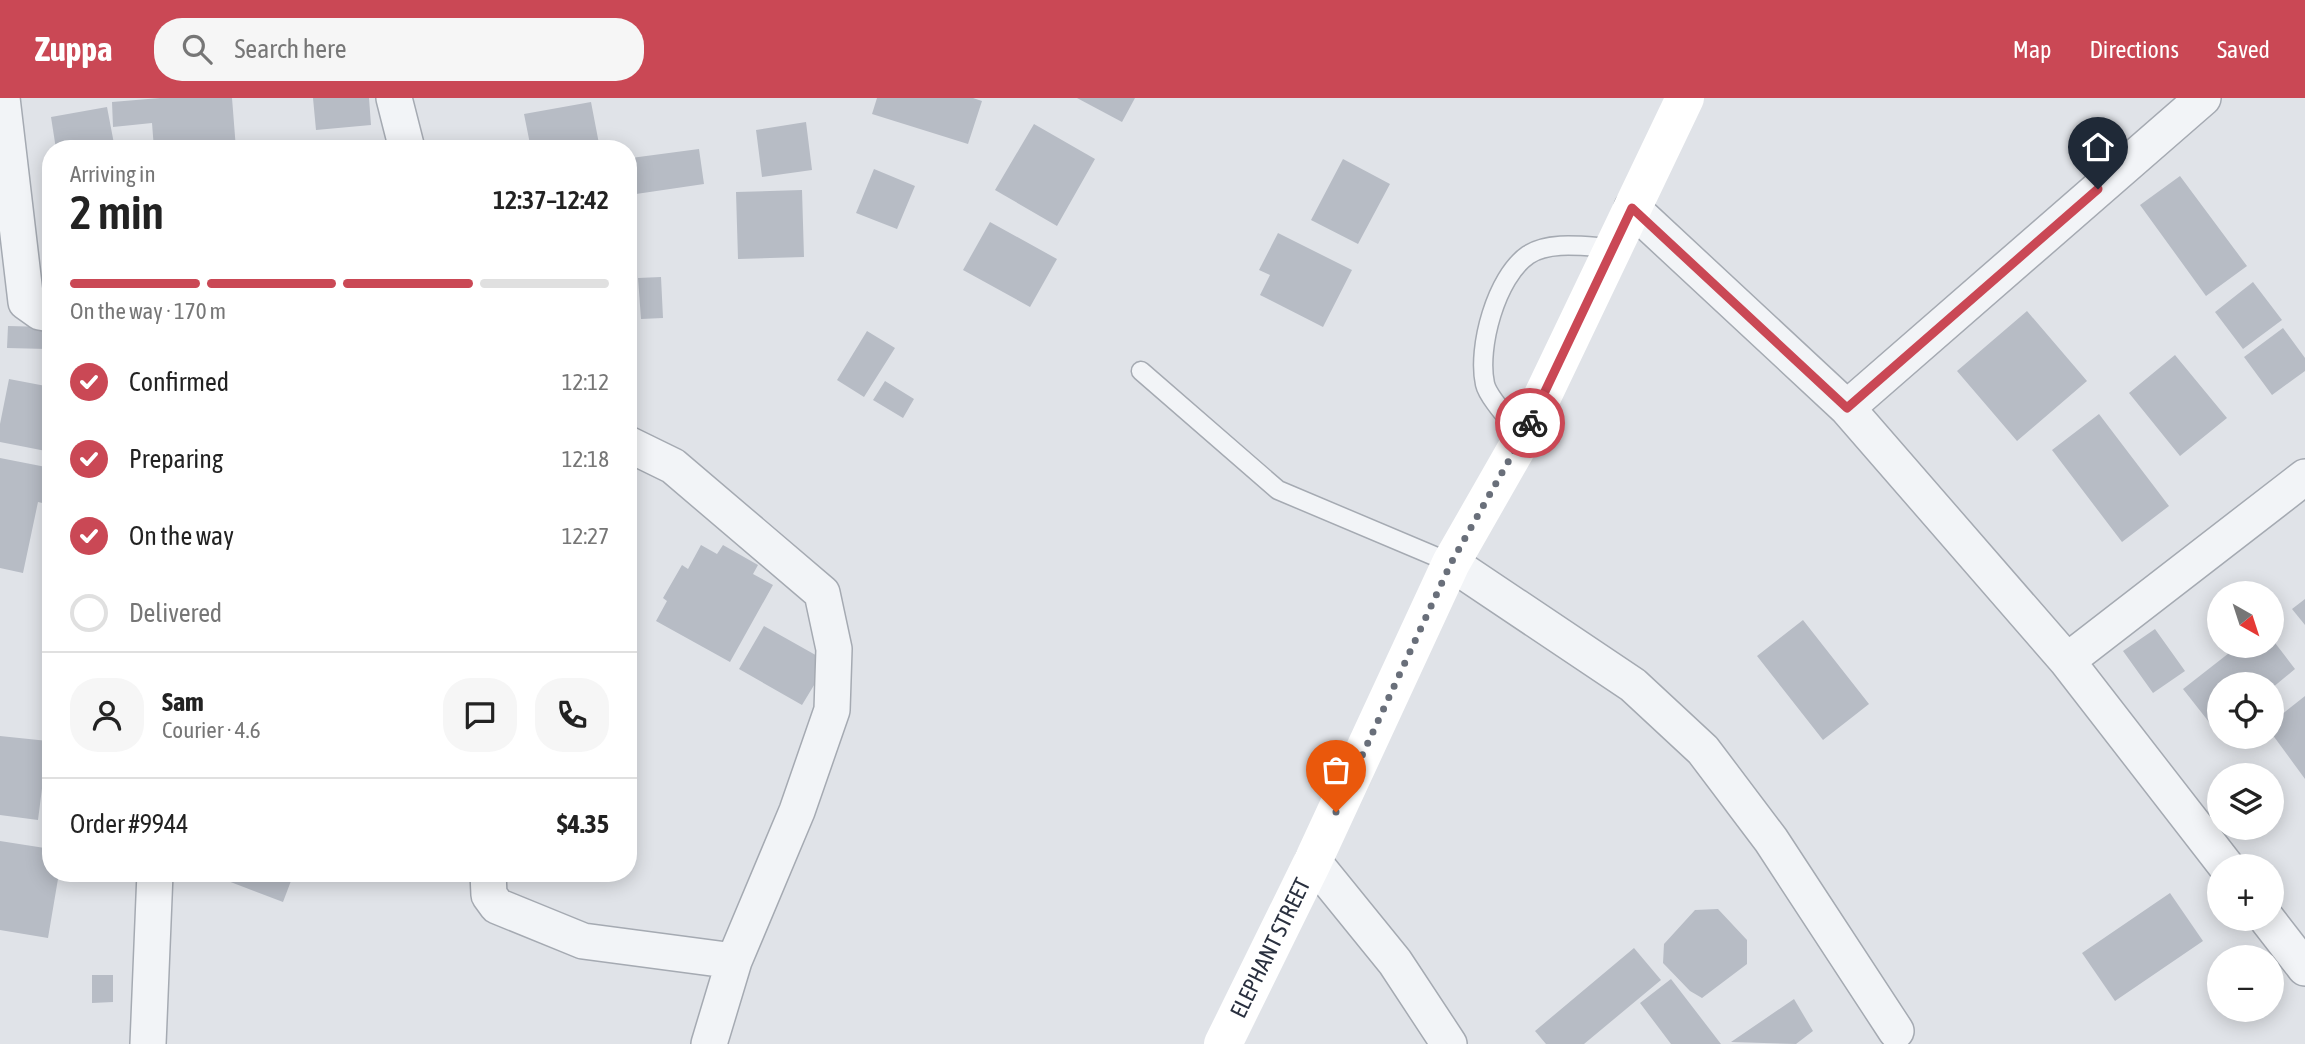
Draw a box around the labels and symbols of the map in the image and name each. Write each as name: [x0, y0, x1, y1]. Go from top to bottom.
pin: [2068, 117, 2128, 189]
courier: [1495, 388, 1565, 458]
north arrow: [2207, 581, 2284, 658]
pin: [1306, 740, 1366, 812]
street label: ELEPHANT STREET: [1225, 874, 1315, 1022]

